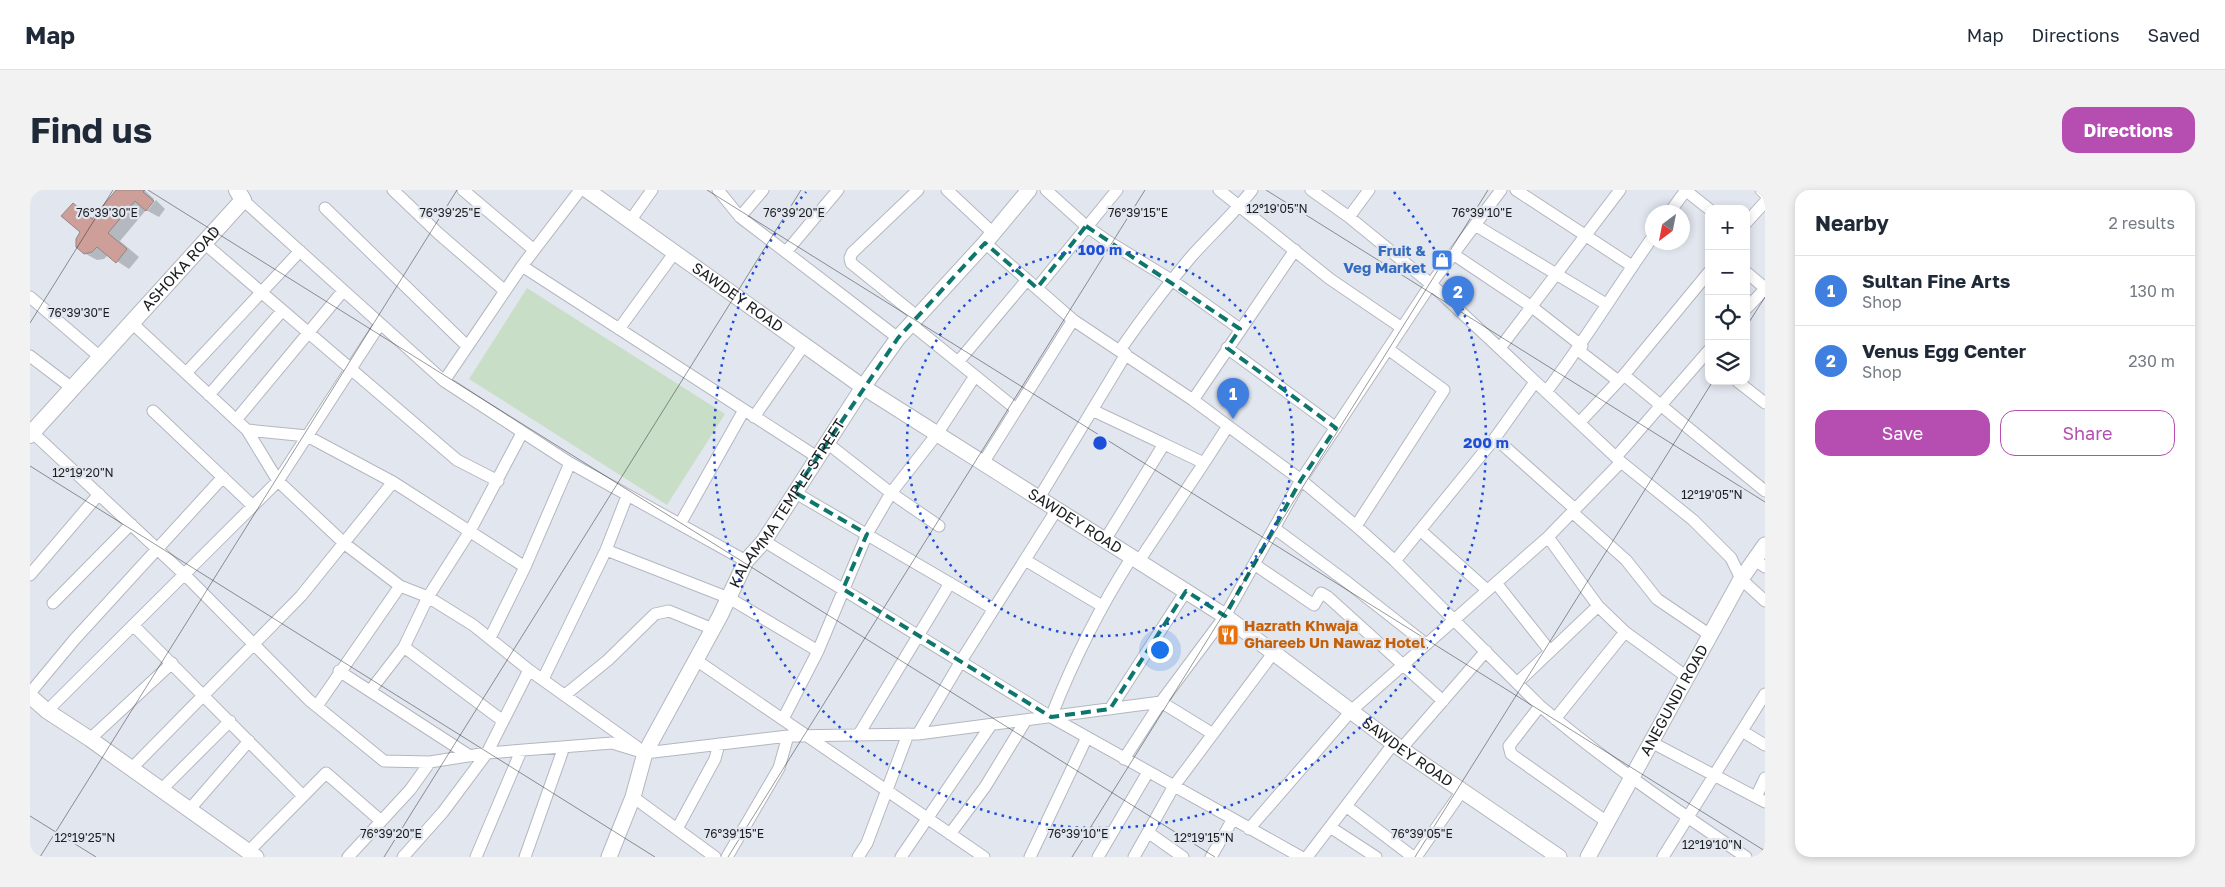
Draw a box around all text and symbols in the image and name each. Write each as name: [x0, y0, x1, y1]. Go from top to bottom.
text: Map: [25, 20, 75, 49]
text: Map: [1967, 24, 2003, 46]
text: Directions: [2031, 24, 2119, 46]
text: Saved: [2147, 24, 2200, 46]
button: Directions: [2062, 107, 2195, 153]
text: Find us: [30, 109, 152, 151]
text: 12°19'05"N: [1246, 201, 1308, 216]
text: 76°39'30"E: [76, 205, 138, 220]
text: 76°39'25"E: [419, 205, 481, 220]
text: 76°39'20"E: [763, 205, 825, 220]
text: 76°39'15"E: [1108, 205, 1168, 220]
text: 76°39'10"E: [1452, 205, 1512, 220]
north arrow: [1645, 205, 1690, 250]
map controls: [1705, 205, 1750, 385]
button: +: [1705, 205, 1750, 250]
text: Nearby: [1815, 210, 1889, 236]
text: 2 results: [2109, 213, 2175, 233]
street label: ASHOKA ROAD: [137, 222, 223, 314]
text: 100 m: [1078, 240, 1122, 258]
place label: Fruit & Veg Market: [1343, 241, 1426, 276]
shop icon: Fruit & Veg Market: [1430, 248, 1454, 272]
button: −: [1705, 250, 1750, 295]
street label: SAWDEY ROAD: [689, 258, 787, 335]
text: Sultan Fine Arts: [1862, 269, 2010, 292]
pin: 2: [1442, 276, 1474, 317]
text: 1: [1827, 281, 1835, 301]
text: 130 m: [2130, 281, 2175, 301]
text: Shop: [1862, 292, 1902, 312]
button: locate: [1705, 295, 1750, 340]
text: 76°39'30"E: [48, 305, 110, 320]
text: Venus Egg Center: [1862, 339, 2026, 362]
button: layers: [1705, 340, 1750, 385]
text: 2: [1826, 351, 1836, 371]
text: 230 m: [2128, 351, 2175, 371]
text: Shop: [1862, 362, 1902, 382]
pin: 1: [1217, 378, 1249, 419]
button: Save: [1815, 410, 1990, 456]
button: Share: [2000, 410, 2175, 456]
street label: KALAMMA TEMPLE STREET: [725, 415, 848, 590]
text: 200 m: [1463, 433, 1509, 451]
centre of rings: [1091, 434, 1109, 452]
text: 12°19'20"N: [52, 465, 114, 480]
street label: SAWDEY ROAD: [1025, 484, 1126, 557]
text: 12°19'05"N: [1681, 487, 1743, 502]
place label: Hazrath Khwaja Ghareeb Un Nawaz Hotel: [1244, 616, 1425, 651]
restaurant icon: Hazrath Khwaja Ghareeb Un Nawaz Hotel: [1216, 623, 1240, 647]
your location: [1147, 637, 1173, 663]
street label: ANEGUNDI ROAD: [1636, 641, 1711, 758]
street label: SAWDEY ROAD: [1359, 713, 1457, 790]
text: 76°39'20"E: [360, 826, 422, 841]
text: 76°39'15"E: [704, 826, 764, 841]
text: 76°39'10"E: [1048, 826, 1108, 841]
text: 76°39'05"E: [1391, 826, 1453, 841]
text: 12°19'25"N: [55, 830, 115, 845]
text: 12°19'15"N: [1174, 830, 1234, 845]
text: 12°19'10"N: [1682, 837, 1742, 852]

